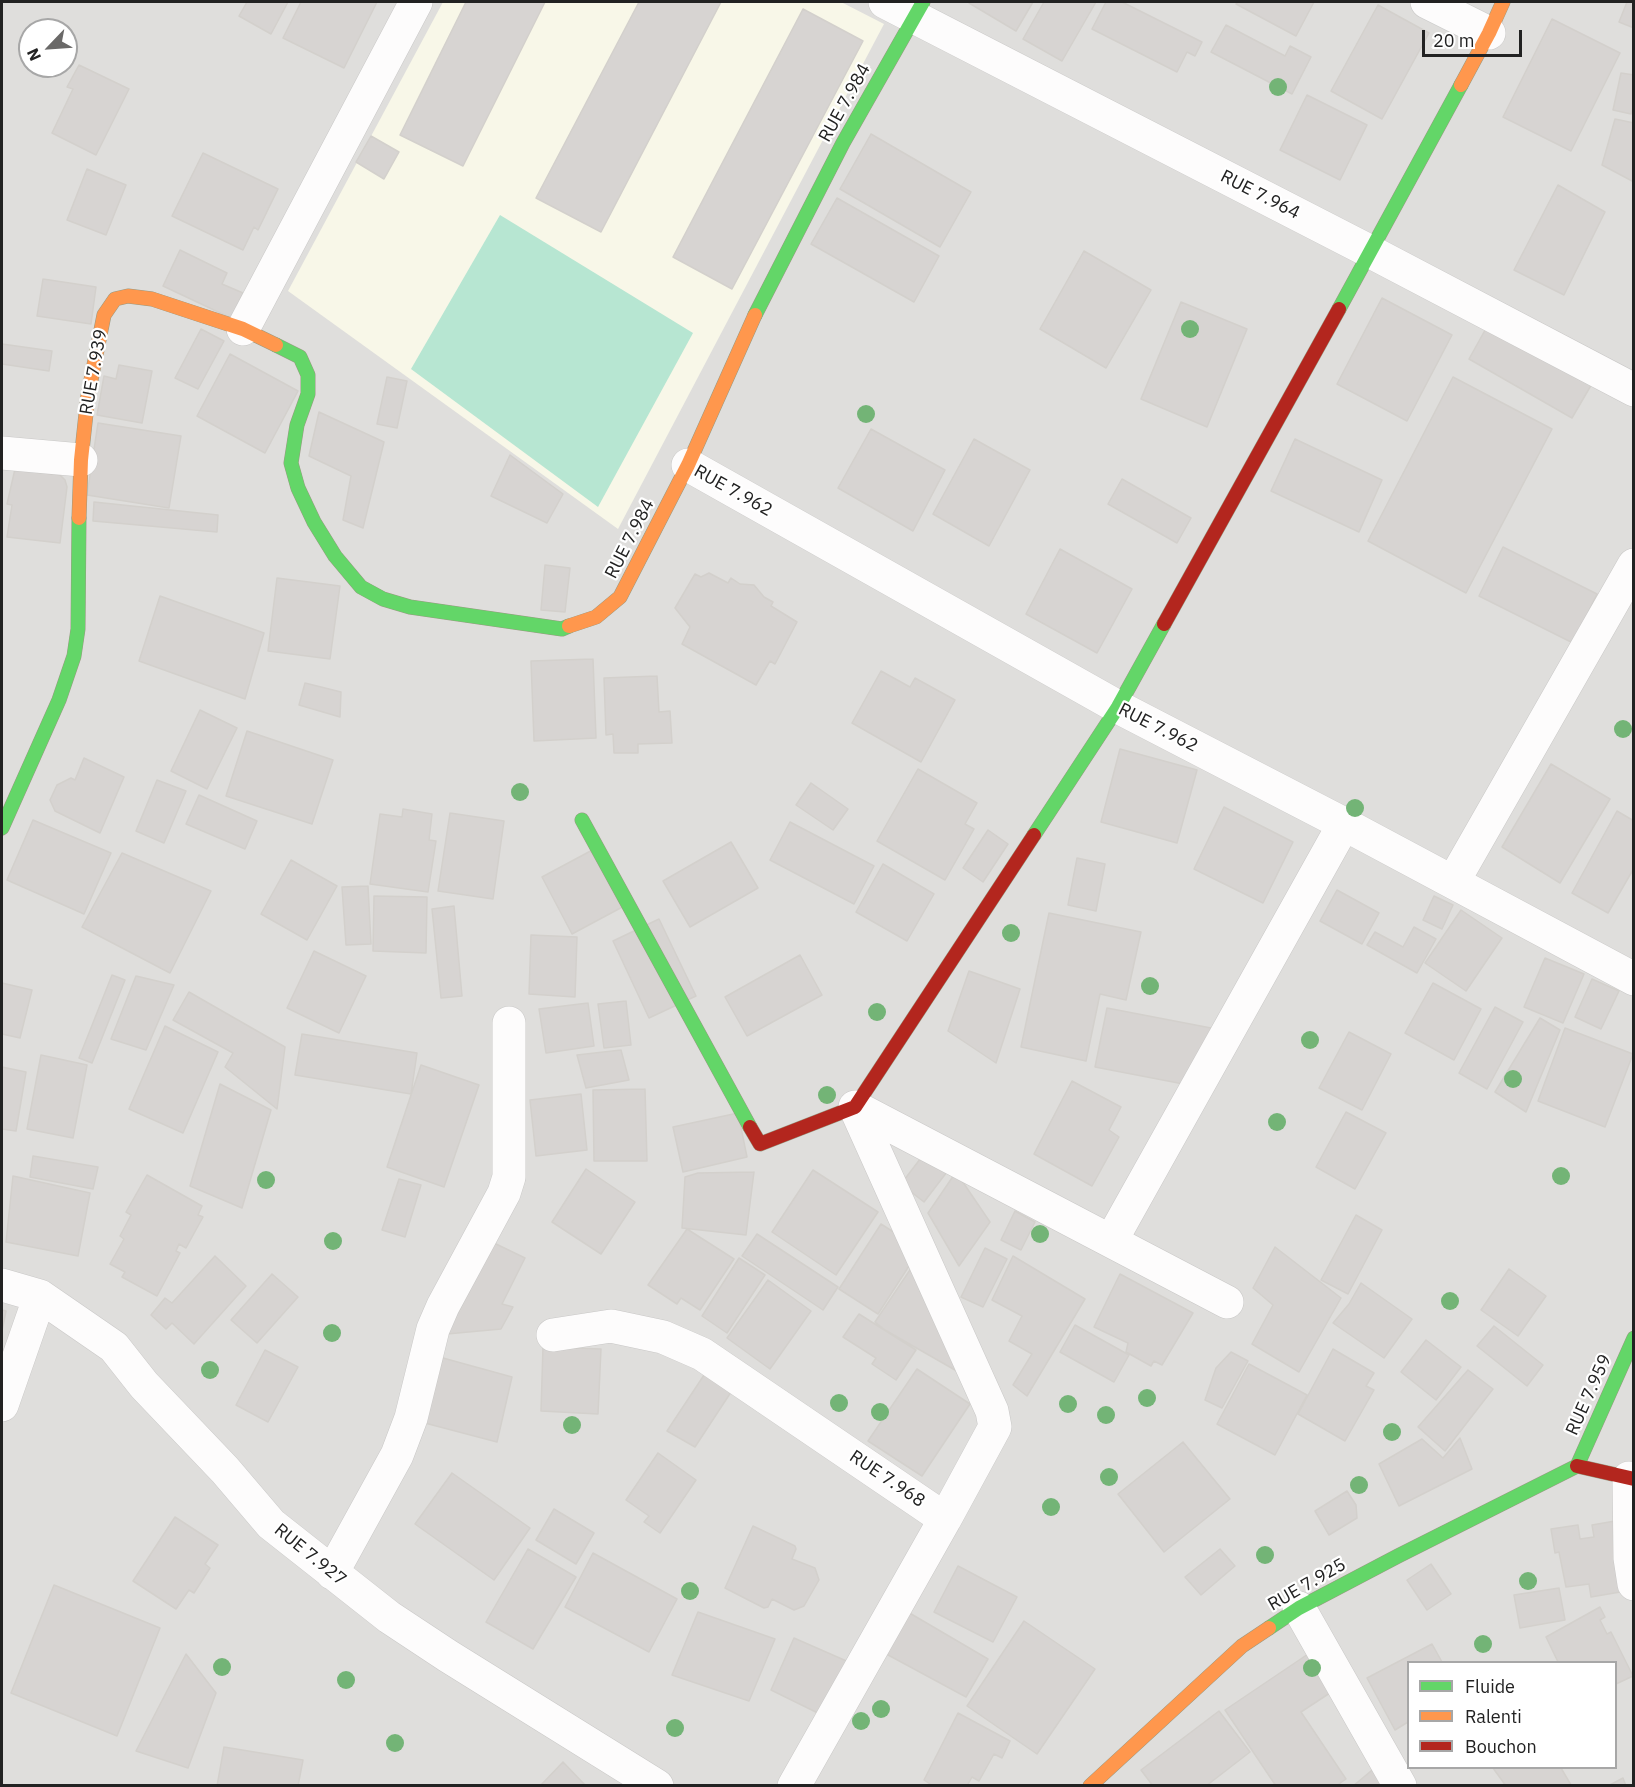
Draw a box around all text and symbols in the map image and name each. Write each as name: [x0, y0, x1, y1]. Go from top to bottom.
north arrow: [18, 18, 78, 78]
scale bar: [1425, 18, 1526, 56]
text: 20 m: [1433, 29, 1475, 52]
text: N: [22, 45, 45, 64]
street label: RUE 7.984: [815, 60, 875, 146]
street label: RUE 7.964: [1217, 166, 1303, 224]
street label: RUE 7.939: [76, 328, 112, 416]
street label: RUE 7.962: [690, 461, 776, 521]
street label: RUE 7.984: [601, 496, 659, 582]
street label: RUE 7.962: [1115, 699, 1201, 757]
street label: RUE 7.959: [1562, 1351, 1616, 1439]
street label: RUE 7.968: [845, 1446, 929, 1512]
street label: RUE 7.927: [270, 1519, 350, 1591]
street label: RUE 7.925: [1264, 1554, 1350, 1616]
legend: [1407, 1661, 1617, 1769]
text: Fluide: [1465, 1675, 1515, 1698]
text: Ralenti: [1465, 1705, 1522, 1728]
text: Bouchon: [1465, 1735, 1537, 1758]

